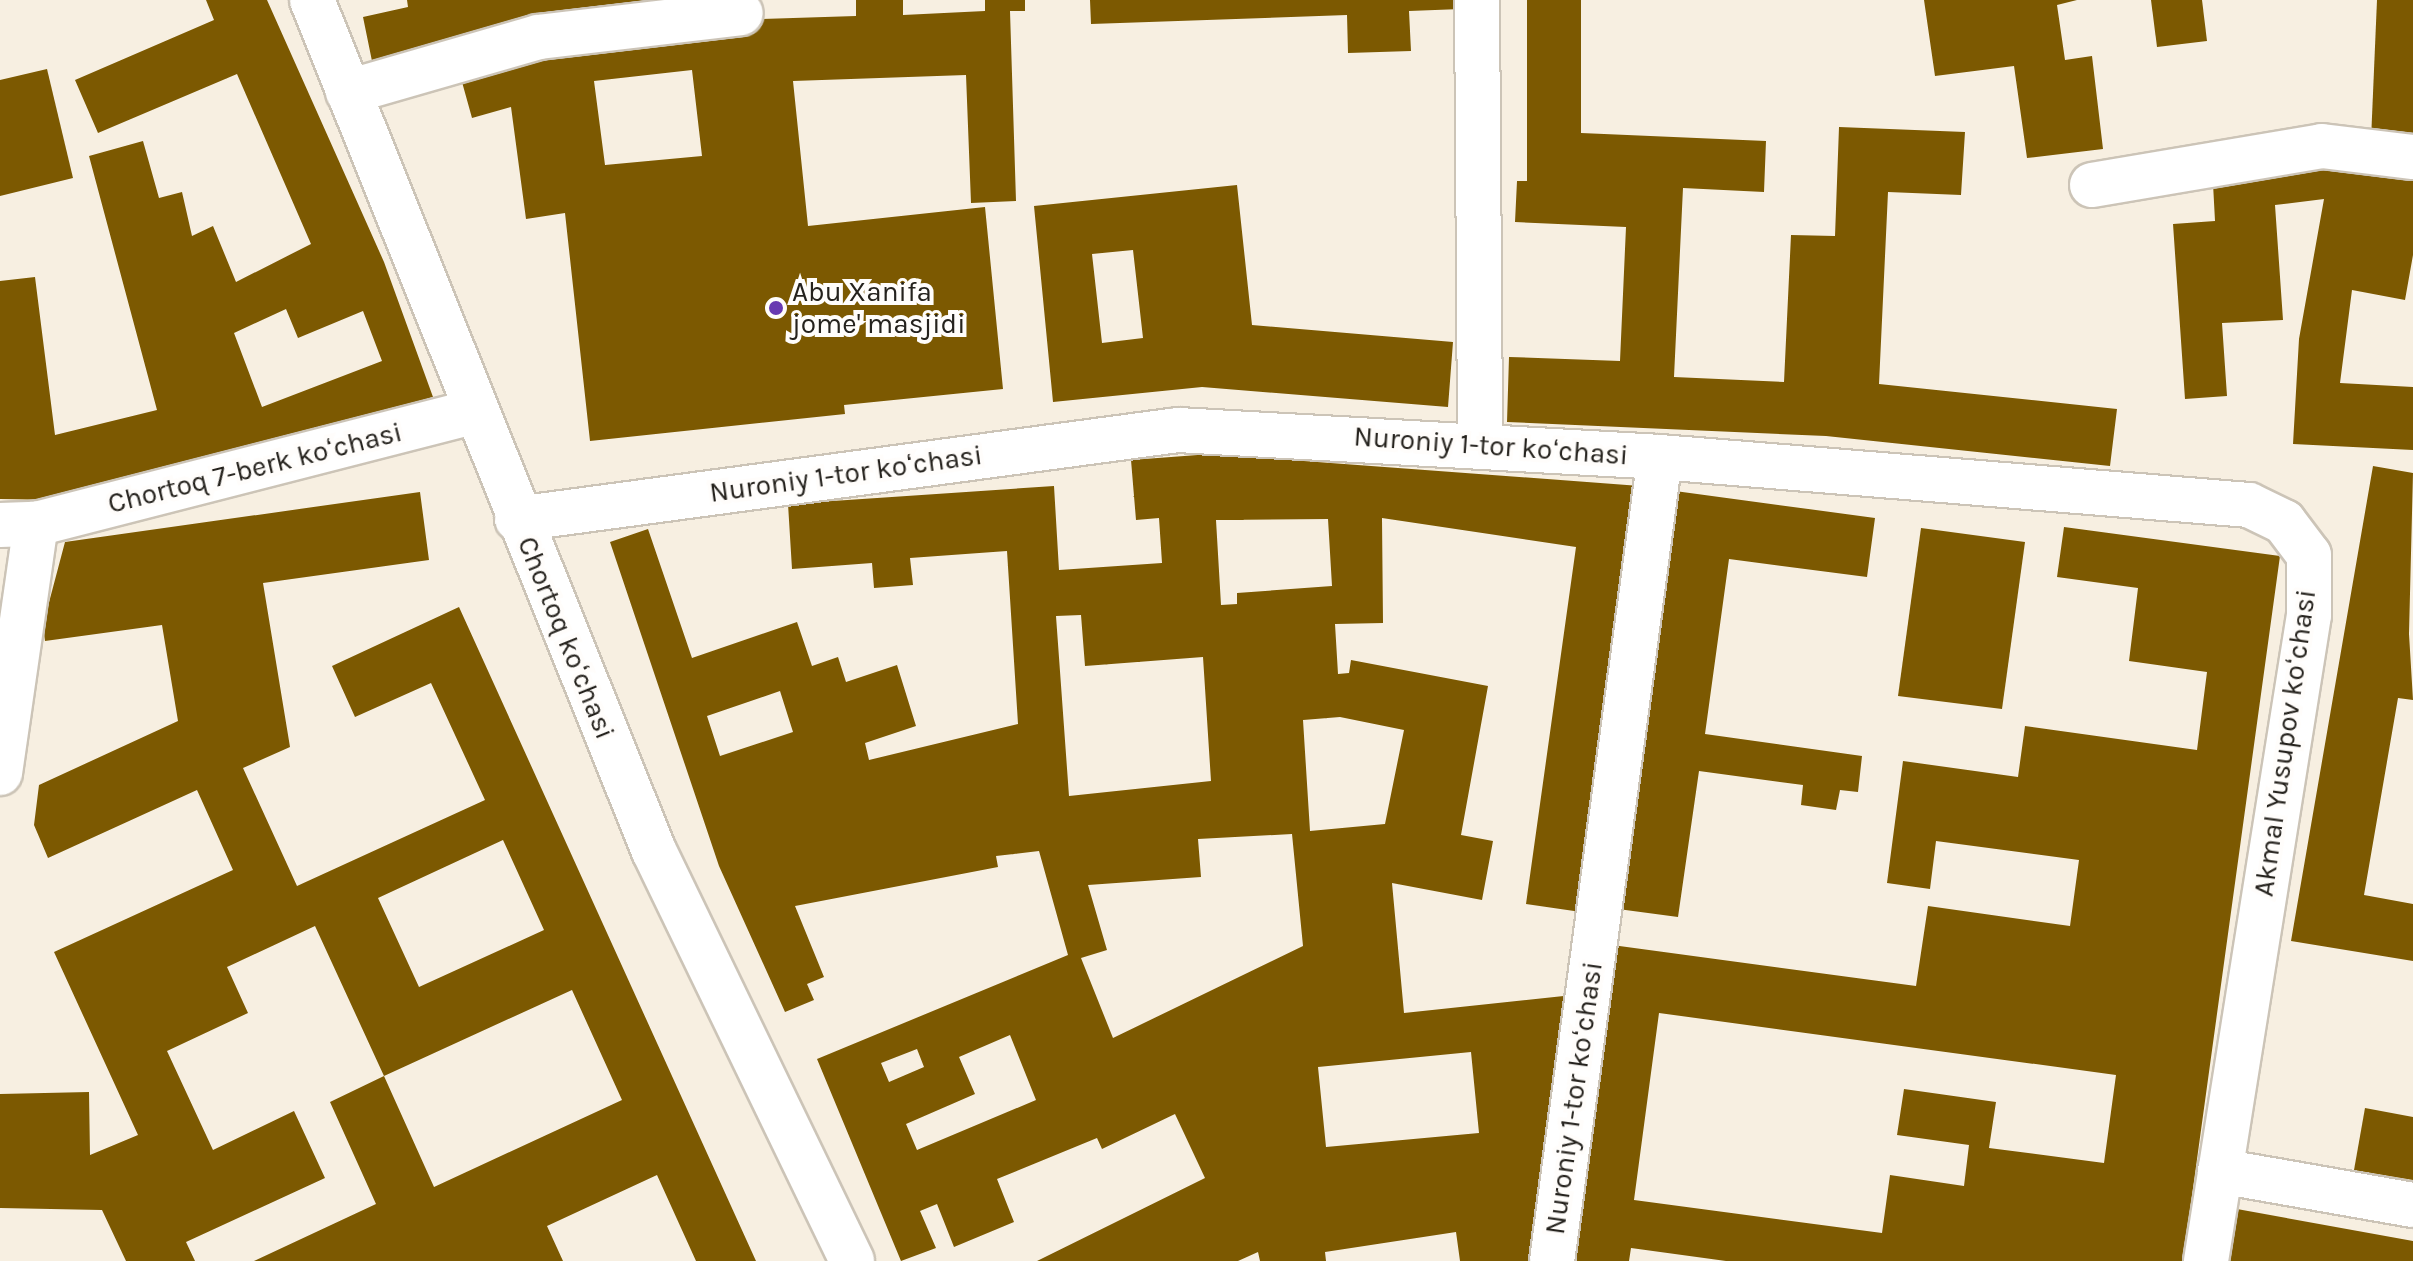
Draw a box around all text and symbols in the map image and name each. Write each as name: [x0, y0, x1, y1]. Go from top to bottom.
place label: Abu Xanifa jome' masjidi: [792, 275, 965, 341]
marker: Abu Xanifa jome' masjidi: [767, 299, 785, 317]
street label: Chortoq 7-berk koʻchasi: [104, 415, 406, 521]
street label: Nuroniy 1-tor koʻchasi: [1353, 420, 1629, 472]
street label: Nuroniy 1-tor koʻchasi: [707, 438, 985, 510]
street label: Chortoq koʻchasi: [510, 532, 622, 744]
street label: Akmal Yusupov koʻchasi: [2247, 587, 2323, 899]
street label: Nuroniy 1-tor koʻchasi: [1538, 959, 1610, 1237]

